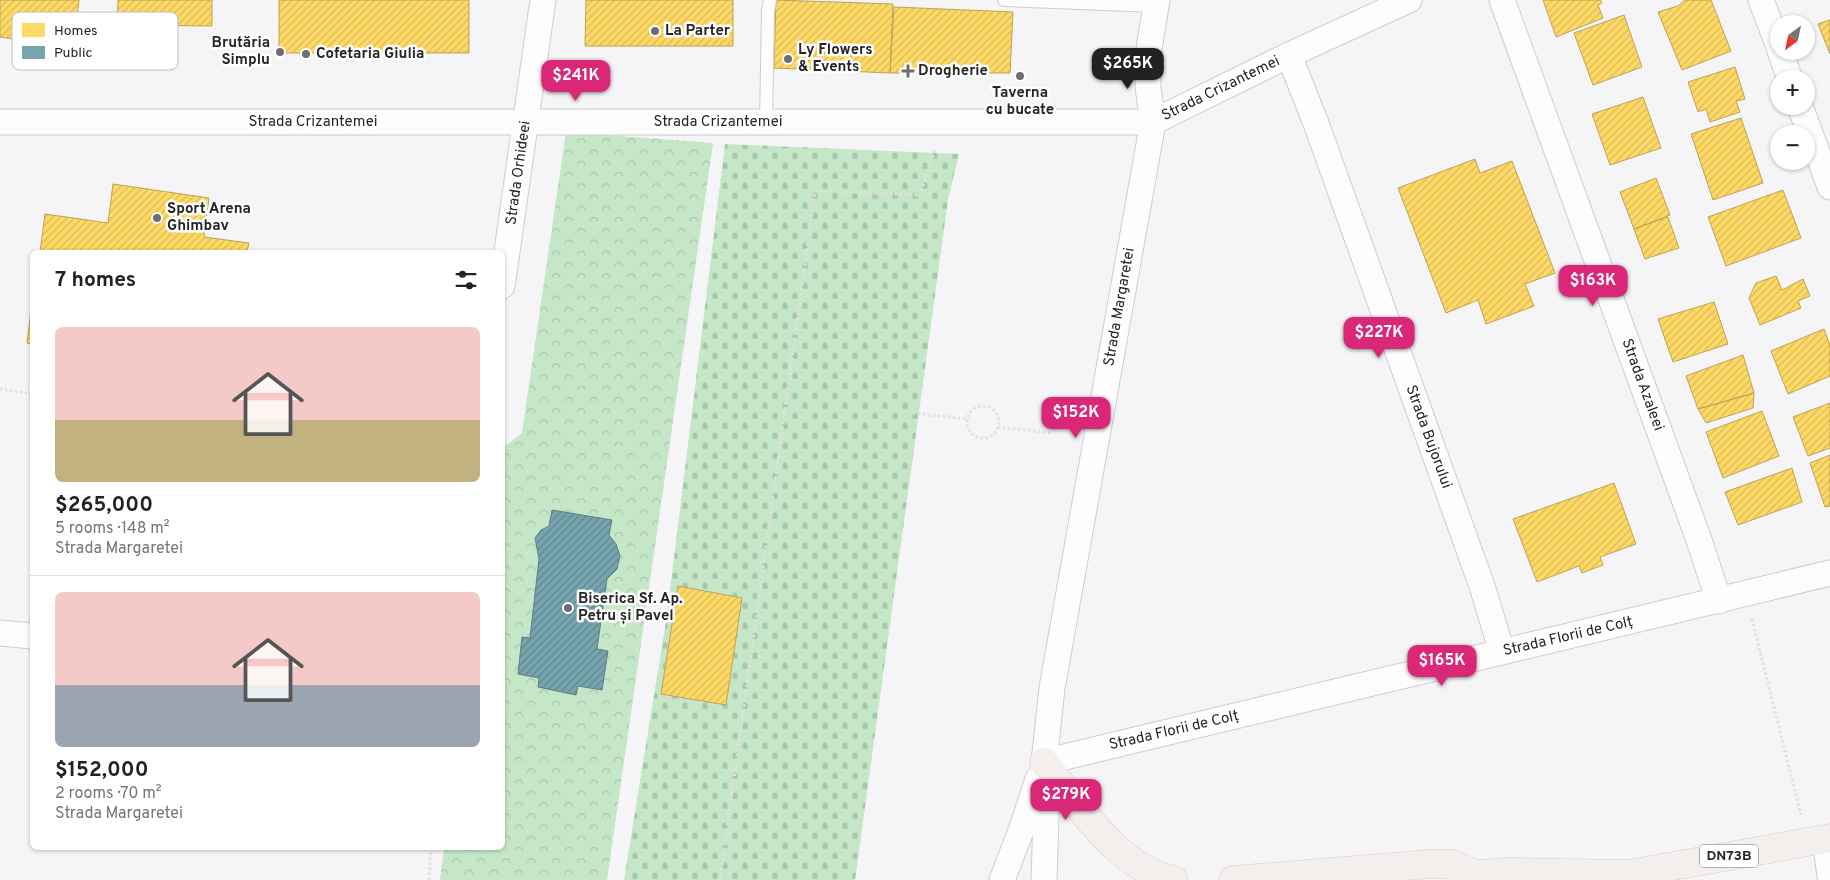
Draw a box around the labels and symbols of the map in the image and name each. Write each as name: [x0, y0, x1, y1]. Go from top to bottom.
legend: [12, 12, 178, 70]
north arrow: [1770, 15, 1815, 60]
place label: La Parter: [665, 22, 731, 41]
text: Homes: [54, 23, 98, 40]
marker: La Parter: [649, 25, 661, 37]
place label: Brutăria Simplu: [212, 34, 270, 70]
place label: Ly Flowers & Events: [798, 41, 873, 77]
text: Public: [54, 45, 93, 62]
place label: Cofetaria Giulia: [316, 45, 424, 64]
marker: Brutăria Simplu: [274, 46, 286, 58]
marker: Cofetaria Giulia: [300, 48, 312, 60]
pin: $265K: [1093, 48, 1163, 90]
street label: Strada Crizantemei: [1159, 52, 1283, 126]
marker: Ly Flowers & Events: [782, 53, 794, 65]
pin: $241K: [541, 59, 611, 102]
place label: Drogherie: [918, 62, 988, 81]
marker: Drogherie: [902, 65, 914, 77]
marker: Taverna cu bucate: [1014, 70, 1026, 82]
place label: Taverna cu bucate: [986, 84, 1054, 120]
street label: Strada Crizantemei: [248, 113, 378, 132]
street label: Strada Crizantemei: [653, 113, 783, 132]
street label: Strada Orhideei: [502, 120, 536, 226]
place label: Sport Arena Ghimbav: [167, 200, 251, 236]
marker: Sport Arena Ghimbav: [151, 212, 163, 224]
street label: Strada Margaretei: [1100, 246, 1140, 368]
pin: $163K: [1558, 264, 1628, 307]
pin: $227K: [1344, 316, 1414, 359]
street label: Strada Azaleei: [1617, 336, 1667, 434]
street label: Strada Bujorului: [1400, 383, 1456, 491]
pin: $152K: [1041, 396, 1111, 439]
place label: Biserica Sf. Ap. Petru și Pavel: [578, 590, 683, 626]
marker: Biserica Sf. Ap. Petru și Pavel: [562, 602, 574, 614]
street label: Strada Florii de Colț: [1501, 613, 1635, 661]
pin: $165K: [1407, 644, 1477, 687]
street label: Strada Florii de Colț: [1107, 707, 1241, 755]
pin: $279K: [1031, 778, 1101, 821]
road number: DN73B: [1700, 844, 1758, 868]

